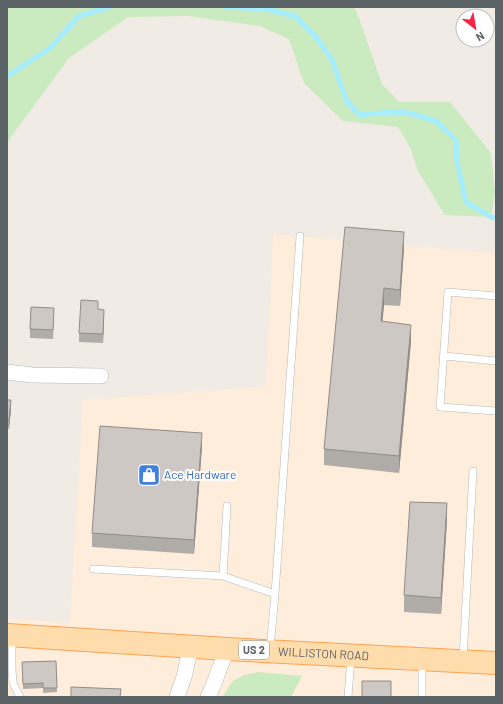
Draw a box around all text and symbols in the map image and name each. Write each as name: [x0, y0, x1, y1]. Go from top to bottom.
north arrow: [455, 8, 495, 48]
text: N: [474, 30, 487, 44]
shop icon: Ace Hardware: [136, 462, 162, 488]
place label: Ace Hardware: [164, 467, 236, 481]
road number: US 2: [239, 641, 269, 659]
street label: WILLISTON ROAD: [278, 644, 369, 662]

